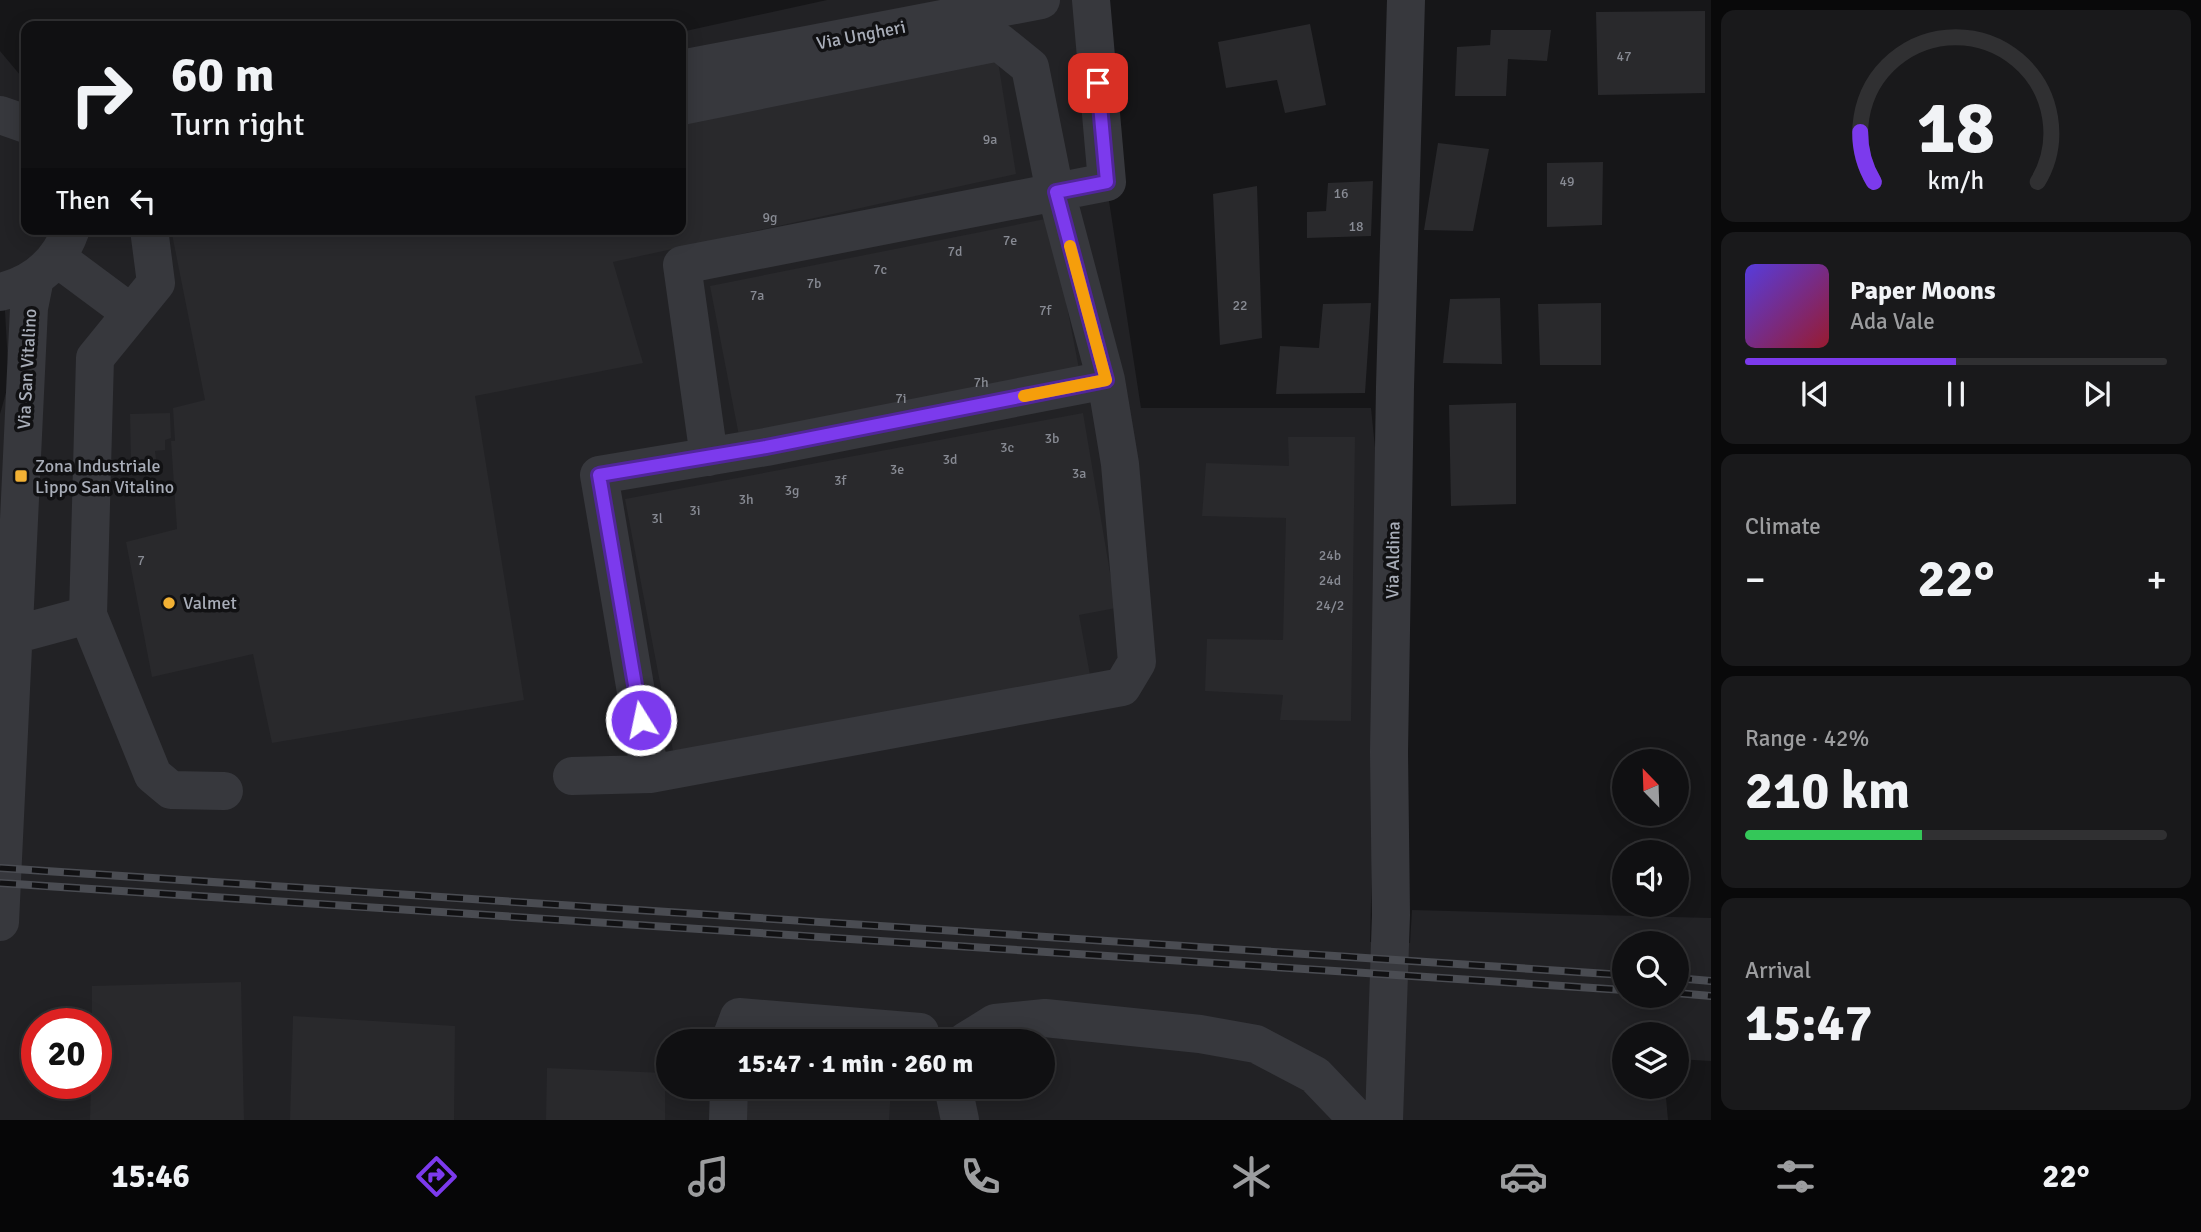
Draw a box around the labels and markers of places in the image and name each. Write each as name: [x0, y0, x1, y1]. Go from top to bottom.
pin: [1068, 53, 1128, 113]
place label: Zona Industriale Lippo San Vitalino: [35, 455, 174, 498]
marker: Zona Industriale Lippo San Vitalino: [13, 468, 29, 484]
place label: Valmet: [183, 592, 237, 614]
marker: Valmet: [161, 595, 177, 611]

